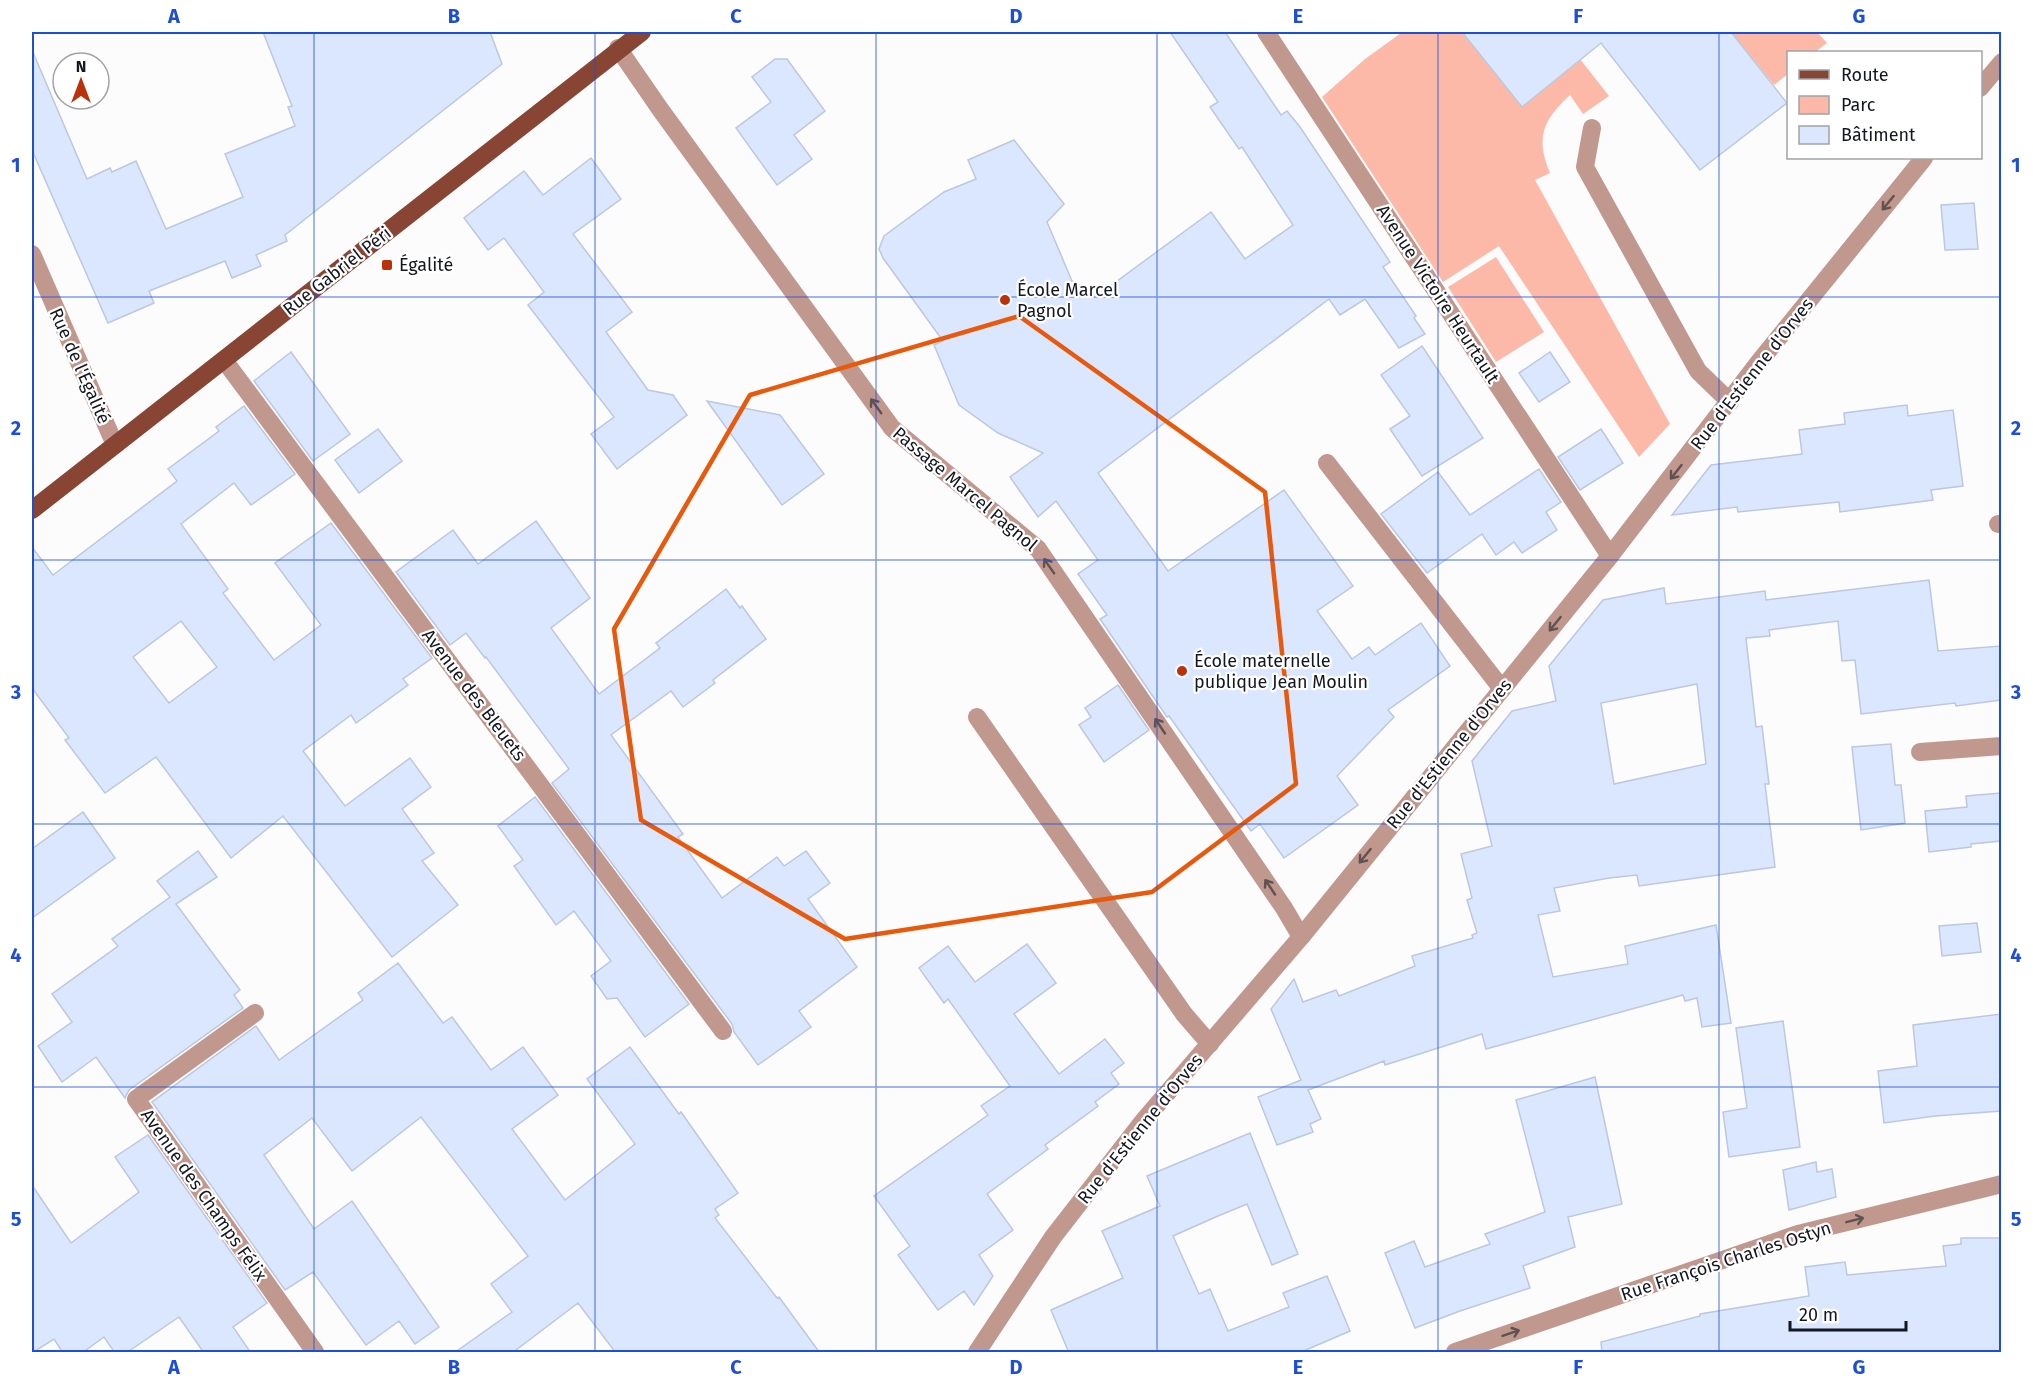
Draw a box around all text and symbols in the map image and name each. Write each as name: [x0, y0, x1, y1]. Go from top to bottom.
text: A: [167, 4, 181, 28]
text: B: [448, 4, 460, 28]
text: C: [730, 4, 742, 28]
text: D: [1009, 4, 1023, 28]
text: E: [1293, 4, 1303, 28]
text: F: [1573, 4, 1583, 28]
text: G: [1853, 4, 1865, 28]
north arrow: [51, 51, 111, 111]
legend: [1787, 51, 1982, 159]
text: N: [76, 57, 86, 76]
text: Route: [1841, 64, 1889, 86]
text: Parc: [1841, 94, 1876, 116]
text: Bâtiment: [1841, 124, 1916, 146]
text: 1: [11, 153, 21, 177]
text: 1: [2011, 153, 2021, 177]
one-way arrow: [1881, 195, 1894, 211]
street label: Avenue Victoire Heurtault: [1372, 200, 1504, 388]
street label: Rue Gabriel Péri: [278, 222, 396, 320]
place label: Égalité: [399, 253, 453, 276]
marker: Égalité: [380, 258, 394, 272]
place label: École Marcel Pagnol: [1017, 278, 1118, 322]
marker: École Marcel Pagnol: [998, 293, 1012, 307]
street label: Rue d'Estienne d'Orves: [1686, 294, 1818, 454]
street label: Rue de l'Égalité: [45, 304, 116, 427]
one-way arrow: [870, 398, 882, 414]
text: 2: [11, 416, 21, 440]
text: 2: [2011, 416, 2021, 440]
street label: Passage Marcel Pagnol: [888, 422, 1042, 556]
one-way arrow: [1670, 464, 1683, 480]
one-way arrow: [1043, 558, 1055, 574]
one-way arrow: [1548, 616, 1561, 632]
street label: Avenue des Bleuets: [417, 625, 531, 765]
place label: École maternelle publique Jean Moulin: [1194, 649, 1368, 693]
marker: École maternelle publique Jean Moulin: [1175, 664, 1189, 678]
street label: Rue d'Estienne d'Orves: [1382, 674, 1516, 834]
text: 3: [10, 680, 21, 704]
text: 3: [2010, 680, 2021, 704]
one-way arrow: [1154, 719, 1166, 735]
one-way arrow: [1358, 848, 1371, 864]
one-way arrow: [1264, 880, 1276, 896]
text: 4: [10, 943, 22, 967]
text: 4: [2010, 943, 2022, 967]
street label: Rue d'Estienne d'Orves: [1073, 1049, 1207, 1209]
street label: Avenue des Champs Félix: [136, 1105, 272, 1285]
text: 5: [11, 1207, 22, 1231]
text: 5: [2011, 1207, 2022, 1231]
one-way arrow: [1846, 1213, 1865, 1225]
street label: Rue François Charles Ostyn: [1618, 1217, 1834, 1305]
scale bar: [1790, 1294, 1906, 1332]
text: 20 m: [1799, 1304, 1838, 1326]
one-way arrow: [1501, 1327, 1520, 1338]
text: A: [167, 1355, 181, 1379]
text: B: [448, 1355, 460, 1379]
text: C: [730, 1355, 742, 1379]
text: D: [1009, 1355, 1023, 1379]
text: E: [1293, 1355, 1303, 1379]
text: F: [1573, 1355, 1583, 1379]
text: G: [1853, 1355, 1865, 1379]

